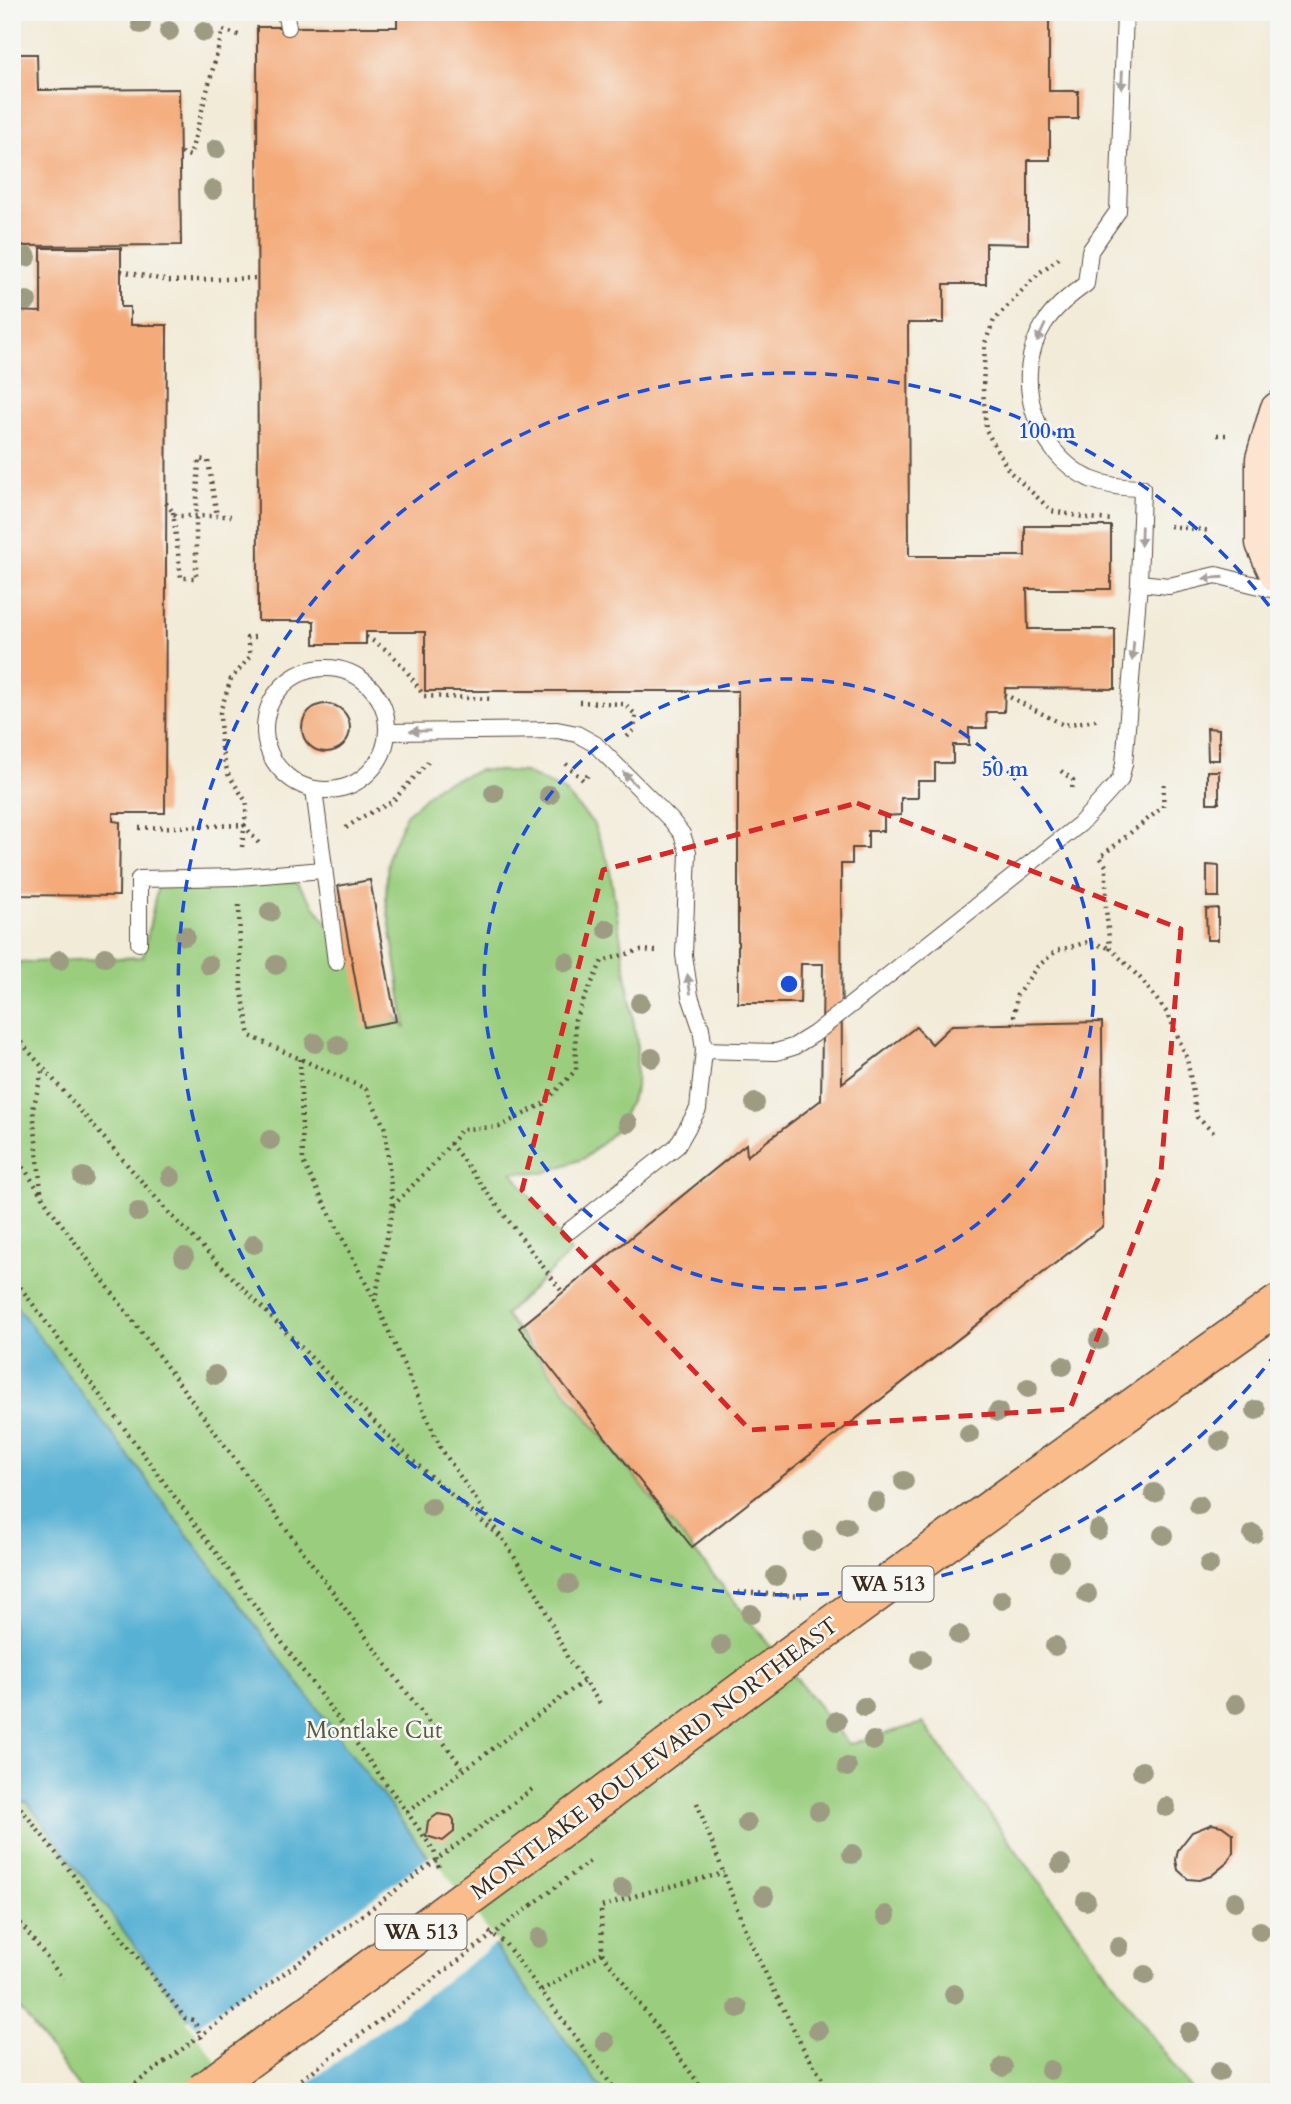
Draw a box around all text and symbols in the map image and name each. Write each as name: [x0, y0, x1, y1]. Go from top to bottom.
one-way arrow: [1117, 70, 1128, 92]
one-way arrow: [1035, 323, 1046, 343]
text: 100 m: [1018, 417, 1076, 446]
one-way arrow: [1135, 525, 1146, 547]
one-way arrow: [1202, 572, 1224, 583]
one-way arrow: [1127, 641, 1138, 663]
one-way arrow: [409, 725, 431, 737]
text: 50 m: [982, 755, 1029, 784]
one-way arrow: [622, 771, 639, 787]
centre of rings: [777, 972, 801, 996]
one-way arrow: [683, 973, 694, 995]
road number: WA 513: [842, 1566, 934, 1602]
street label: MONTLAKE BOULEVARD NORTHEAST: [464, 1610, 845, 1907]
park label: Montlake Cut: [306, 1715, 442, 1746]
road number: WA 513: [376, 1914, 466, 1950]

